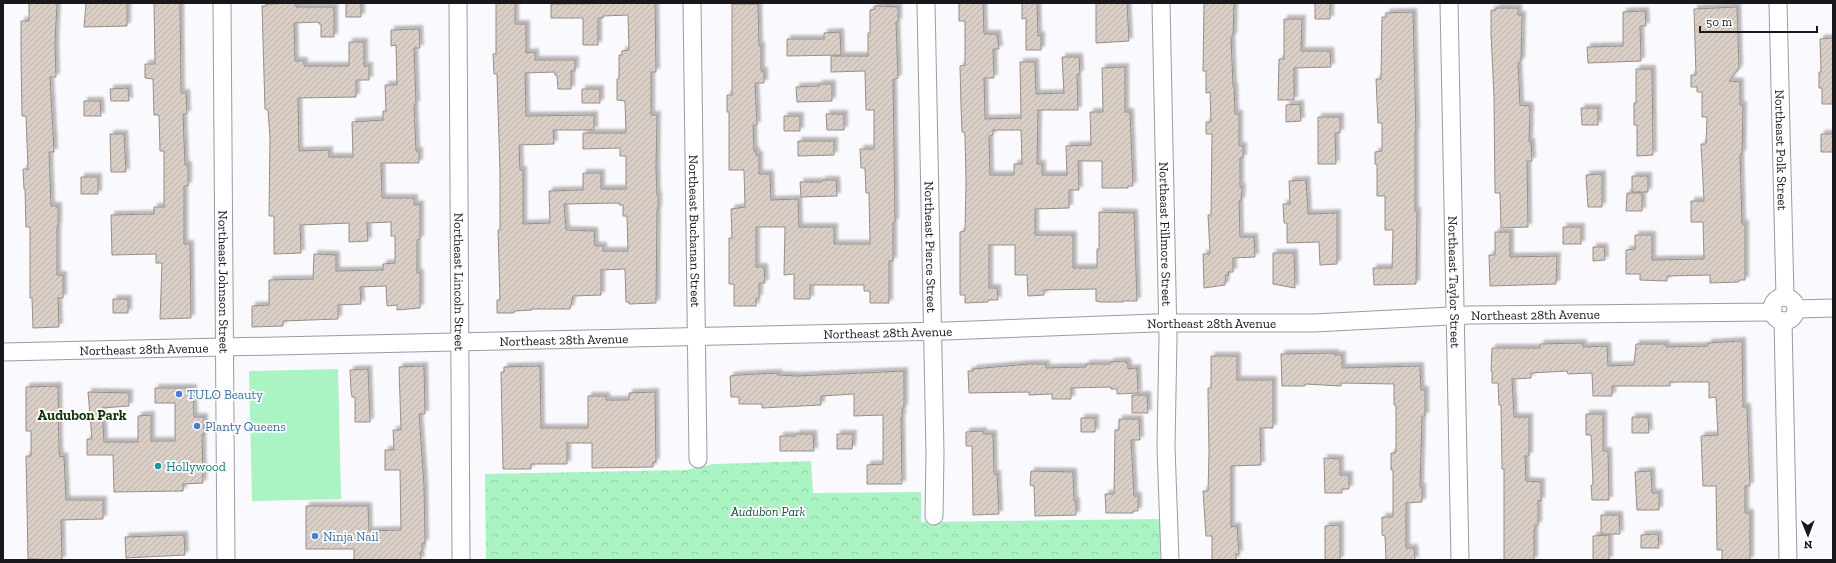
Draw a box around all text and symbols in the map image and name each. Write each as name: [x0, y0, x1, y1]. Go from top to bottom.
scale bar: [1700, 8, 1817, 34]
text: 50 m: [1706, 15, 1733, 29]
street label: Northeast Polk Street: [1773, 89, 1790, 211]
street label: Northeast Buchanan Street: [686, 155, 704, 308]
street label: Northeast Fillmore Street: [1157, 162, 1175, 306]
street label: Northeast Pierce Street: [922, 181, 940, 313]
street label: Northeast Johnson Street: [216, 210, 232, 354]
street label: Northeast Lincoln Street: [452, 213, 467, 351]
street label: Northeast Taylor Street: [1446, 216, 1463, 348]
street label: Northeast 28th Avenue: [1471, 306, 1600, 322]
street label: Northeast 28th Avenue: [1147, 315, 1276, 331]
street label: Northeast 28th Avenue: [823, 323, 953, 341]
street label: Northeast 28th Avenue: [499, 331, 628, 348]
street label: Northeast 28th Avenue: [79, 340, 209, 358]
place label: TULO Beauty: [187, 387, 263, 402]
marker: TULO Beauty: [174, 389, 184, 399]
district label: Audubon Park: [38, 407, 127, 424]
place label: Planty Queens: [205, 419, 286, 434]
marker: Planty Queens: [192, 421, 202, 431]
place label: Hollywood: [166, 459, 226, 474]
marker: Hollywood: [153, 461, 163, 471]
park label: Audubon Park: [730, 504, 805, 519]
north arrow: [1788, 515, 1828, 555]
place label: Ninja Nail: [323, 529, 379, 545]
marker: Ninja Nail: [310, 531, 320, 541]
text: N: [1803, 538, 1812, 551]

